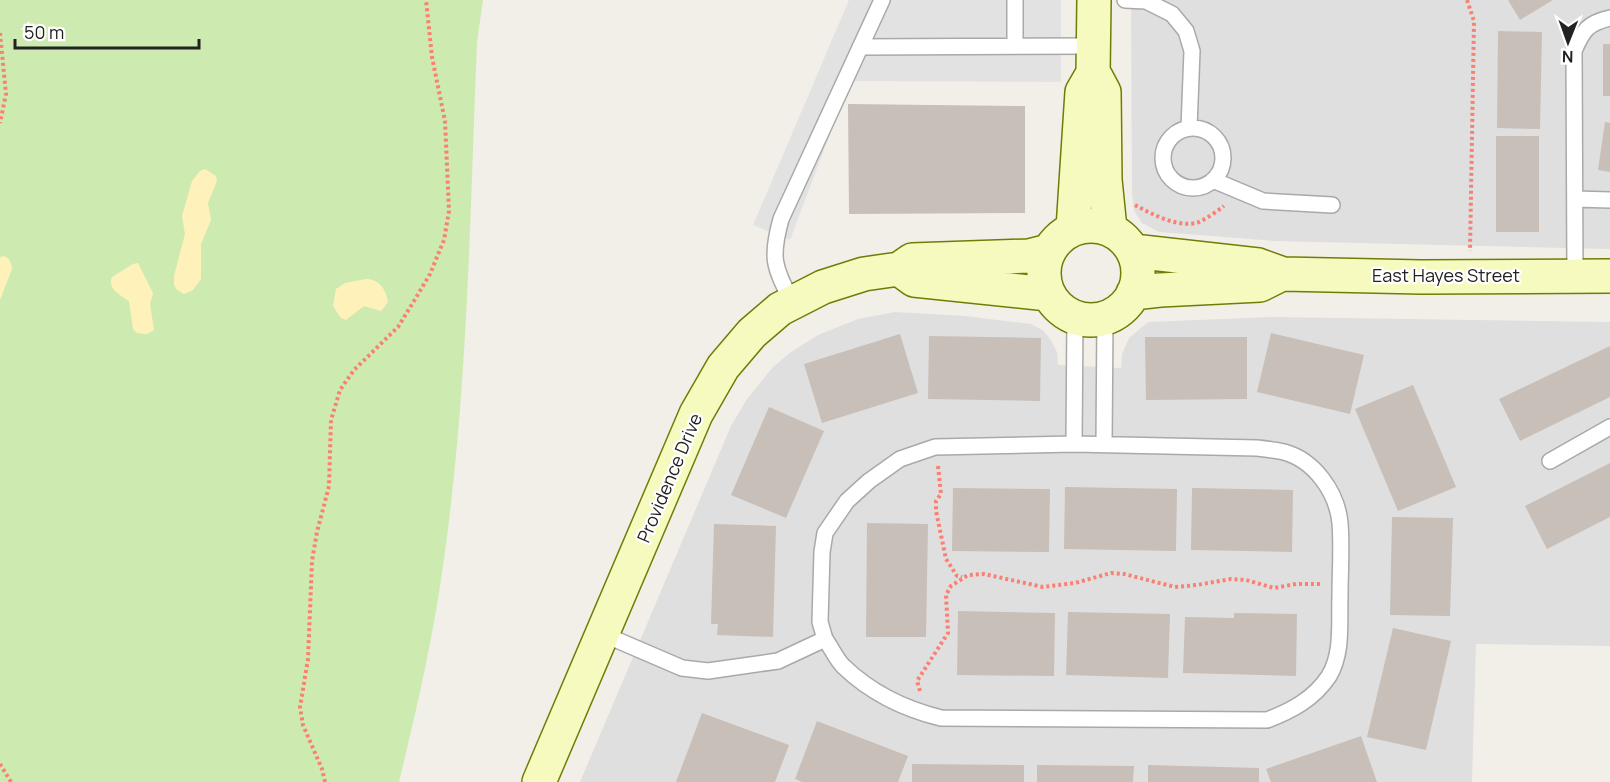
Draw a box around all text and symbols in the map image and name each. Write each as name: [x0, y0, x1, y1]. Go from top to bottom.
scale bar: [15, 12, 200, 50]
north arrow: [1538, 12, 1598, 72]
text: 50 m: [24, 20, 64, 44]
text: N: [1562, 46, 1574, 68]
street label: East Hayes Street: [1372, 263, 1520, 287]
street label: Providence Drive: [631, 409, 707, 546]

